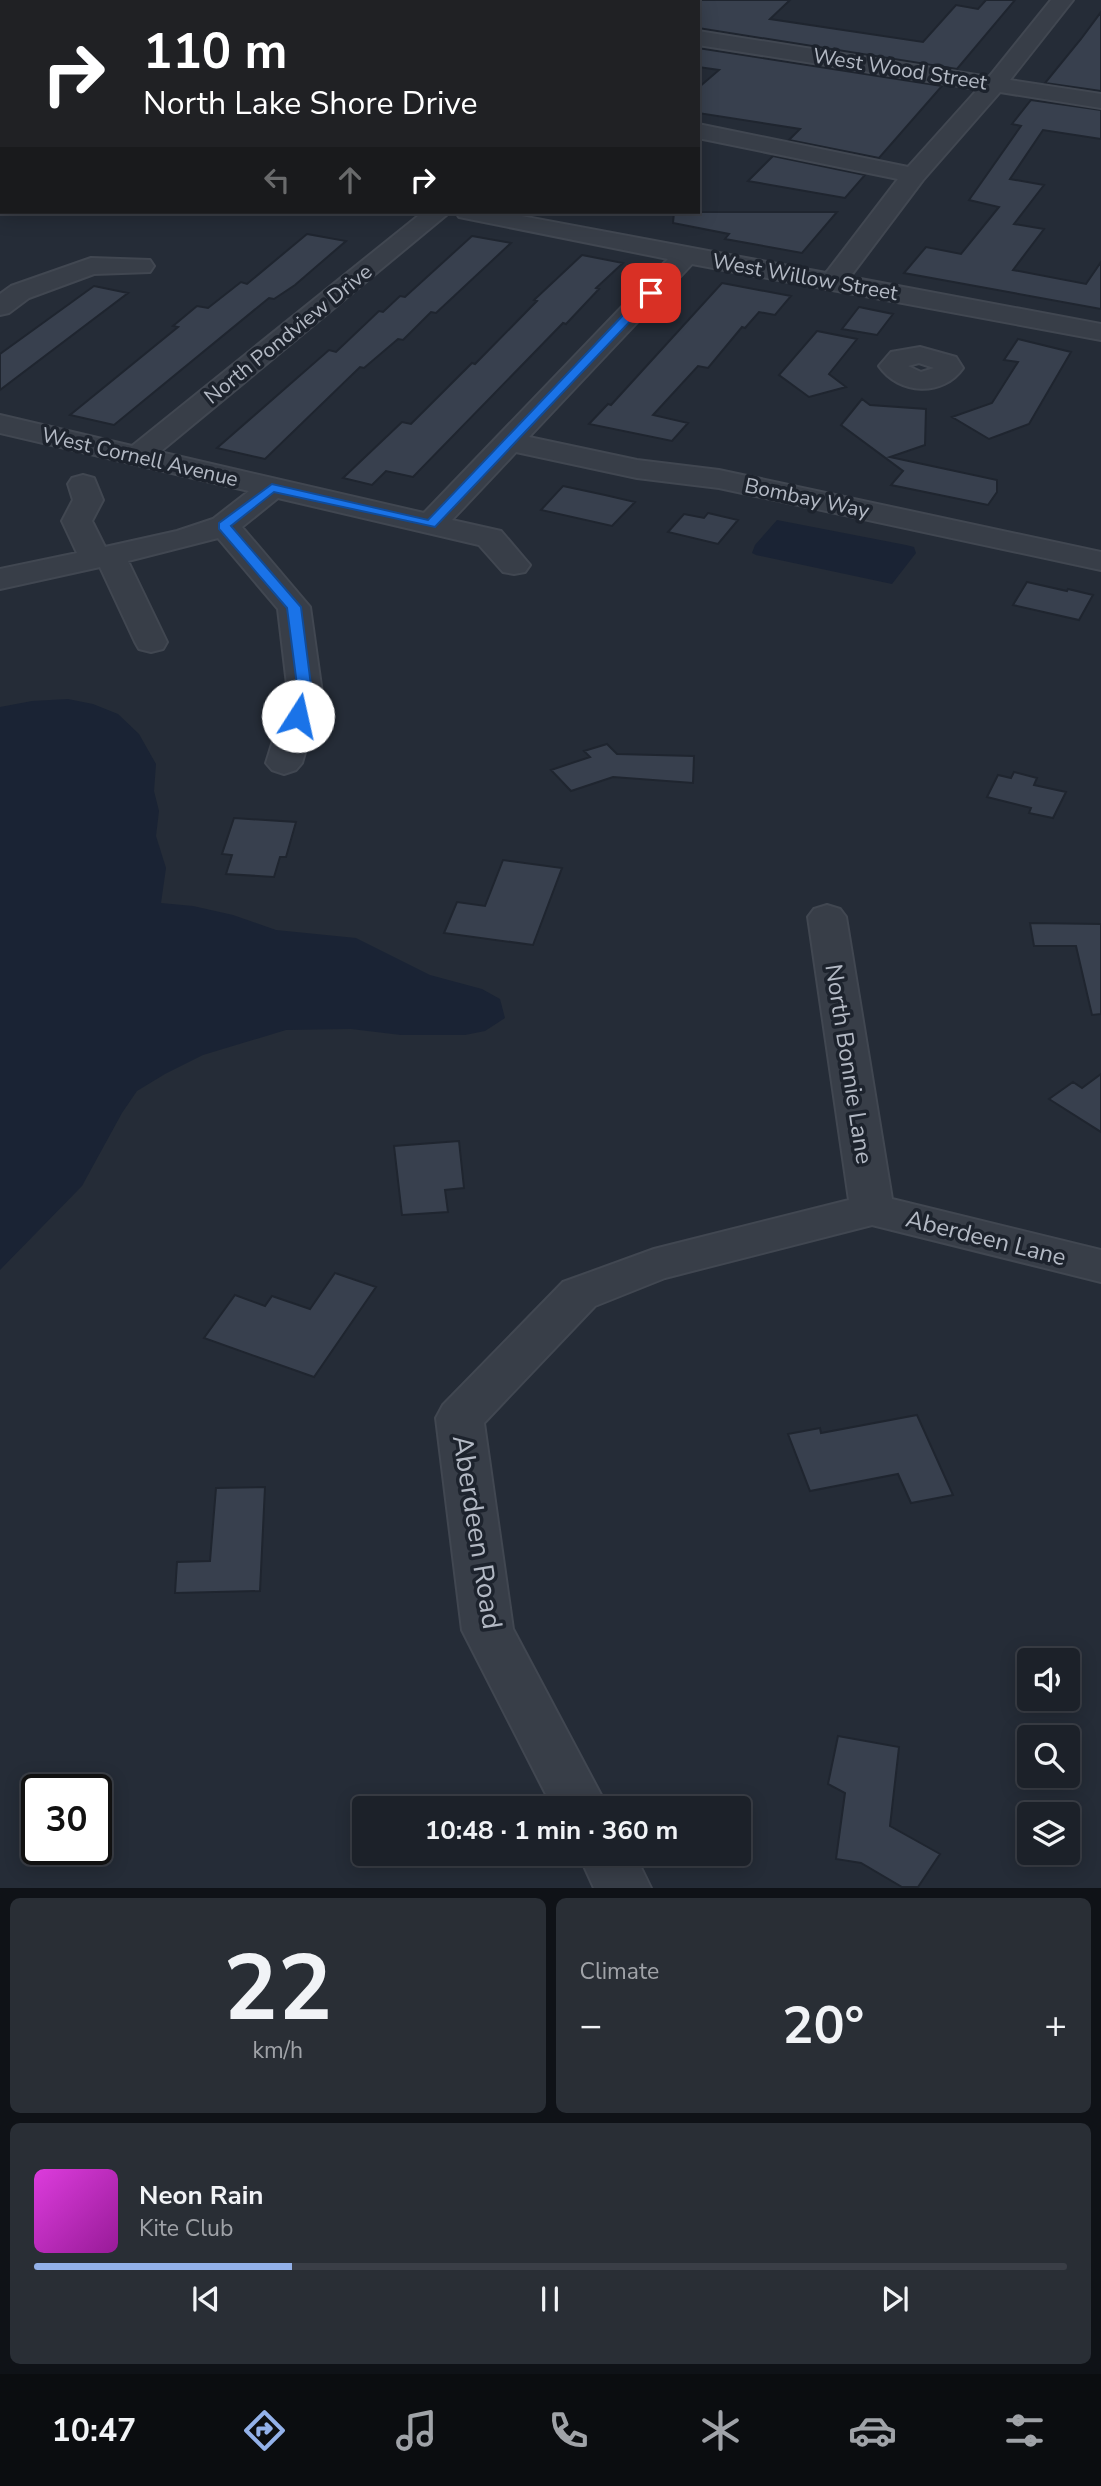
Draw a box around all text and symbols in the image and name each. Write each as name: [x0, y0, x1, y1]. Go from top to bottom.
text: 110 m: [143, 18, 287, 85]
icon: right: [28, 28, 119, 119]
street label: West Wood Street: [811, 41, 990, 97]
text: North Lake Shore Drive: [143, 82, 478, 125]
icon: left: [258, 161, 296, 199]
icon: ahead: [331, 161, 369, 199]
icon: right: [404, 161, 442, 199]
street label: West Willow Street: [710, 247, 901, 307]
street label: North Pondview Drive: [198, 258, 378, 410]
pin: [621, 263, 681, 323]
icon: arrive: [632, 274, 670, 312]
street label: West Cornell Avenue: [39, 421, 241, 493]
street label: Bombay Way: [742, 471, 872, 525]
position arrow: [261, 679, 335, 753]
street label: North Bonnie Lane: [817, 962, 881, 1166]
street label: Aberdeen Lane: [902, 1203, 1070, 1273]
street label: Aberdeen Road: [443, 1432, 511, 1632]
map controls: [1017, 1648, 1080, 1865]
button: sound: [1017, 1648, 1080, 1711]
button: search: [1017, 1725, 1080, 1788]
speed limit sign: 30: [21, 1774, 112, 1865]
button: layers: [1017, 1802, 1080, 1865]
text: 10:48 · 1 min · 360 m: [425, 1813, 678, 1848]
text: 22: [223, 1927, 332, 2051]
text: Climate: [580, 1956, 659, 1987]
text: 20°: [782, 1990, 864, 2061]
text: −: [580, 2000, 602, 2051]
text: +: [1044, 2000, 1067, 2051]
text: km/h: [252, 2035, 303, 2066]
text: Neon Rain: [139, 2178, 264, 2213]
text: Kite Club: [139, 2213, 233, 2244]
icon: previous: [187, 2280, 225, 2318]
icon: pause: [531, 2280, 569, 2318]
icon: next: [876, 2280, 914, 2318]
icon: directions: [240, 2406, 289, 2455]
icon: music: [392, 2406, 441, 2455]
icon: phone: [544, 2406, 593, 2455]
icon: climate: [696, 2406, 745, 2455]
icon: car: [848, 2406, 897, 2455]
icon: filters: [1000, 2406, 1049, 2455]
text: 10:47: [52, 2409, 136, 2452]

